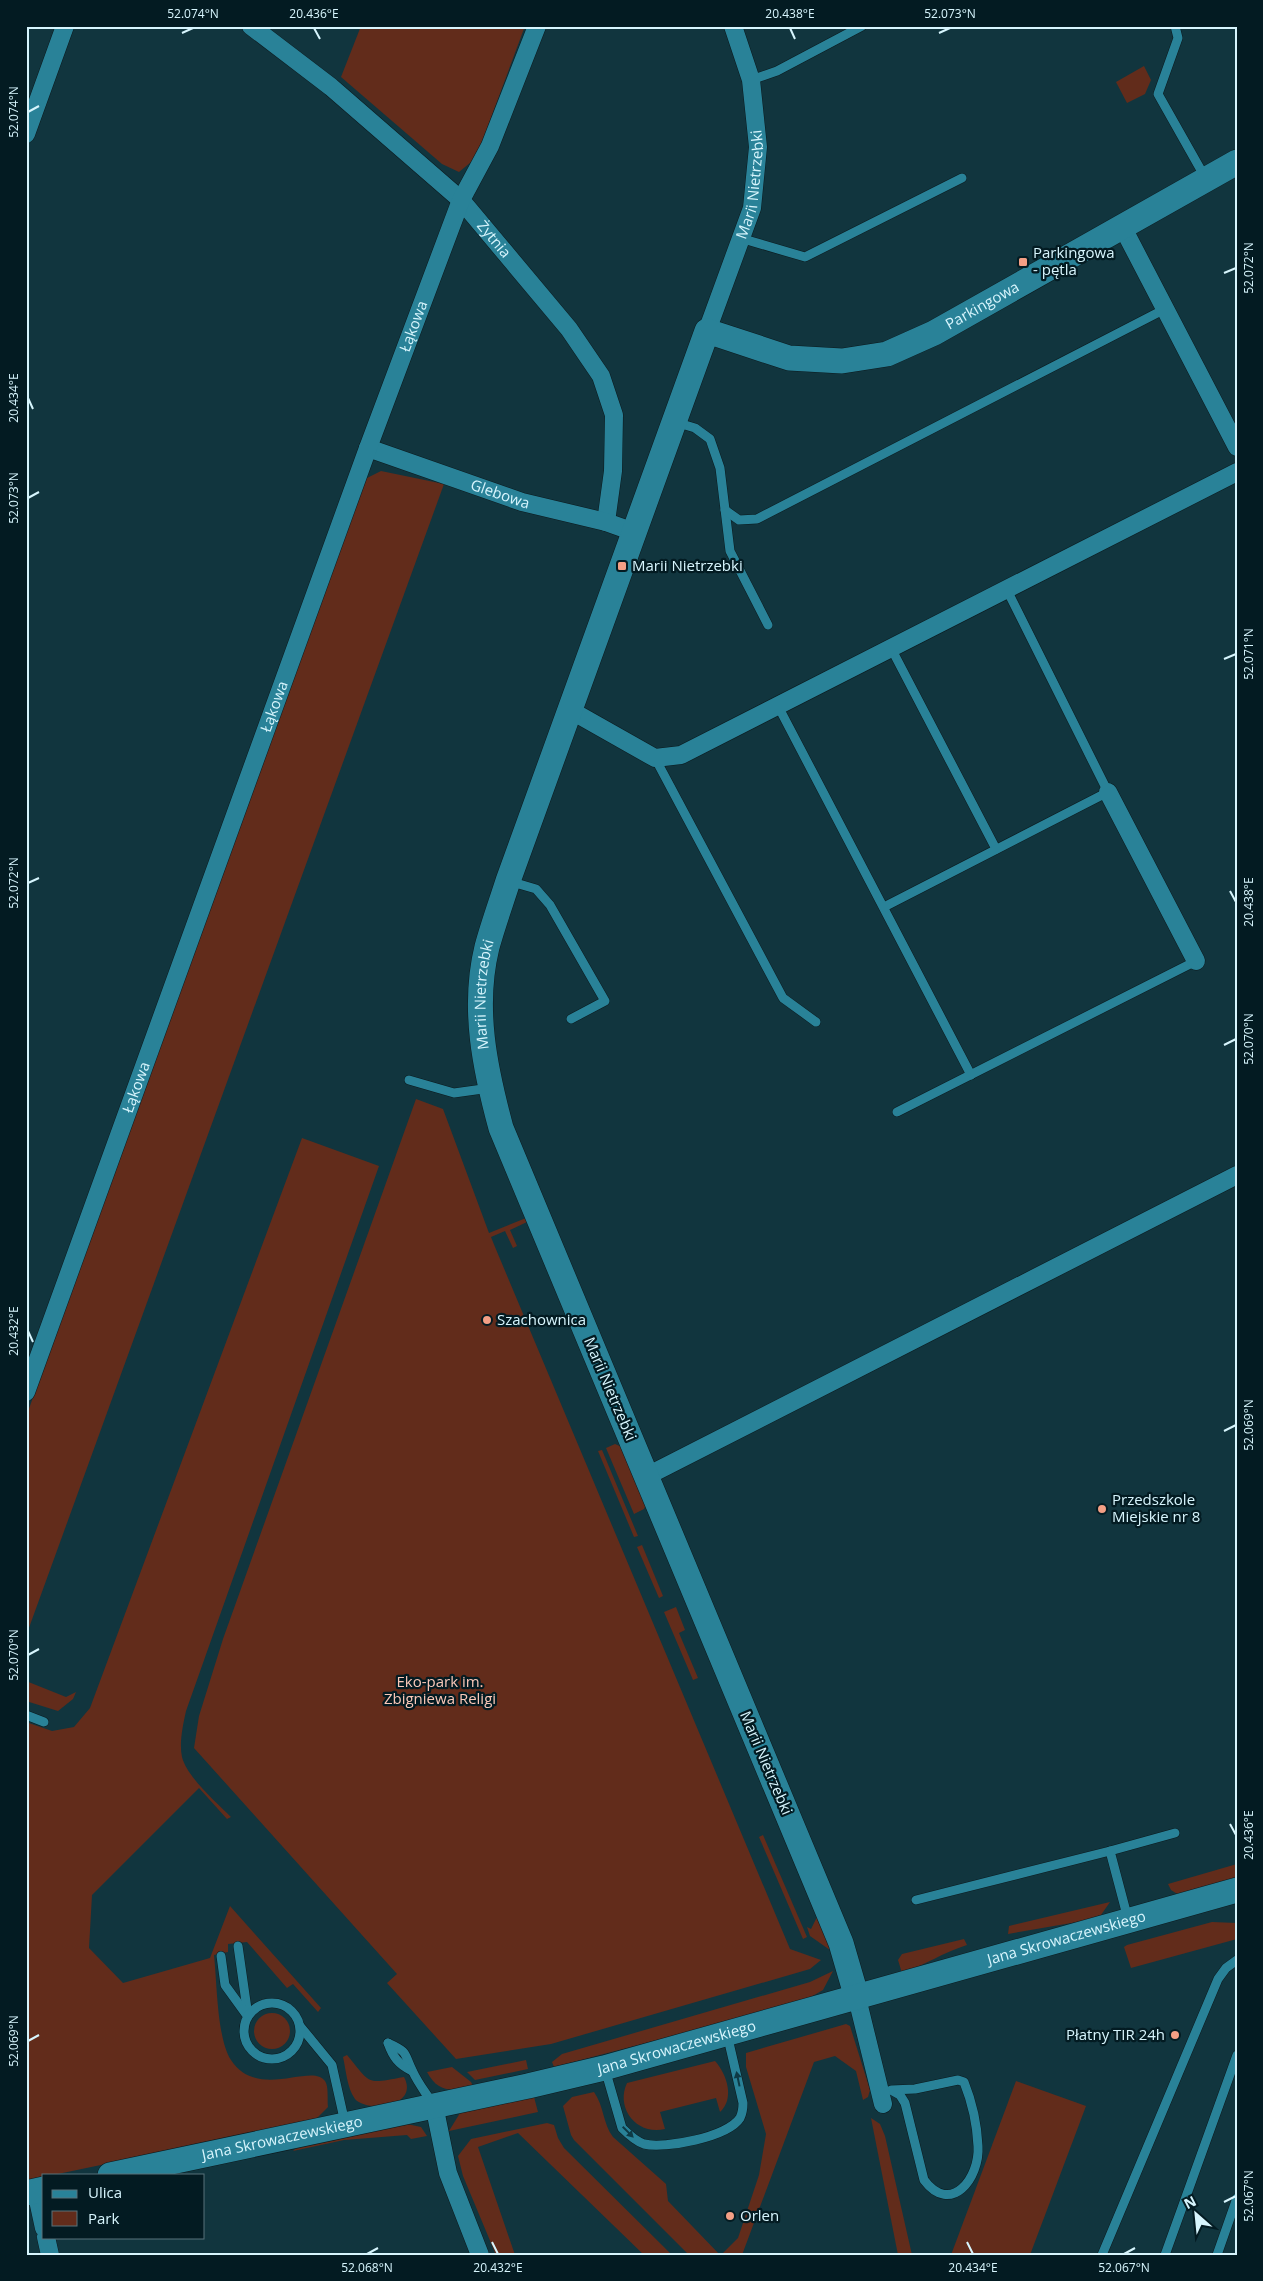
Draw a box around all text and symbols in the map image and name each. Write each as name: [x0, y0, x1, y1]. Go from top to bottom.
text: 52.074°N: [167, 5, 219, 22]
text: 20.436°E: [289, 5, 339, 22]
text: 20.438°E: [765, 5, 815, 22]
text: 52.073°N: [924, 5, 976, 22]
text: 52.074°N: [5, 86, 22, 138]
street label: Marii Nietrzebki: [731, 129, 767, 242]
street label: Żytnia: [473, 216, 516, 261]
place label: Parkingowa - pętla: [1033, 242, 1114, 279]
text: 52.072°N: [1240, 242, 1257, 294]
marker: Parkingowa - pętla: [1017, 256, 1029, 268]
street label: Parkingowa: [941, 276, 1022, 334]
street label: Łąkowa: [394, 298, 431, 354]
text: 20.434°E: [5, 373, 22, 423]
text: 52.073°N: [5, 472, 22, 524]
street label: Glebowa: [468, 474, 532, 512]
place label: Marii Nietrzebki: [632, 555, 743, 575]
marker: Marii Nietrzebki: [616, 560, 628, 572]
text: 52.071°N: [1240, 628, 1257, 680]
street label: Łąkowa: [255, 678, 292, 735]
text: 52.072°N: [5, 857, 22, 909]
text: 20.438°E: [1240, 877, 1257, 927]
street label: Marii Nietrzebki: [469, 937, 498, 1051]
text: 52.070°N: [1240, 1013, 1257, 1065]
street label: Łąkowa: [117, 1059, 154, 1115]
text: 20.432°E: [5, 1306, 22, 1356]
place label: Szachownica: [497, 1309, 586, 1329]
marker: Szachownica: [481, 1314, 493, 1326]
street label: Marii Nietrzebki: [580, 1334, 642, 1443]
text: 52.069°N: [1240, 1399, 1257, 1451]
place label: Przedszkole Miejskie nr 8: [1112, 1489, 1200, 1526]
marker: Przedszkole Miejskie nr 8: [1096, 1503, 1108, 1515]
text: 52.070°N: [5, 1629, 22, 1681]
park label: Eko-park im. Zbigniewa Religi: [384, 1671, 496, 1708]
street label: Marii Nietrzebki: [736, 1708, 798, 1817]
text: 20.436°E: [1240, 1810, 1257, 1860]
street label: Jana Skrowaczewskiego: [983, 1905, 1148, 1969]
text: 52.069°N: [5, 2015, 22, 2067]
street label: Jana Skrowaczewskiego: [593, 2015, 758, 2079]
place label: Płatny TIR 24h: [1066, 2024, 1165, 2044]
marker: Płatny TIR 24h: [1169, 2029, 1181, 2041]
one-way arrow: [734, 2072, 742, 2087]
street label: Jana Skrowaczewskiego: [198, 2111, 364, 2165]
one-way arrow: [622, 2126, 634, 2138]
text: 52.067°N: [1240, 2170, 1257, 2222]
legend: [42, 2174, 205, 2238]
text: Ulica: [88, 2182, 122, 2202]
north arrow: [1170, 2188, 1220, 2238]
text: N: [1180, 2191, 1199, 2213]
place label: Orlen: [740, 2205, 779, 2225]
text: Park: [88, 2208, 119, 2228]
marker: Orlen: [724, 2210, 736, 2222]
text: 52.068°N: [341, 2259, 393, 2276]
text: 20.432°E: [473, 2259, 523, 2276]
text: 20.434°E: [948, 2259, 998, 2276]
text: 52.067°N: [1098, 2259, 1150, 2276]

